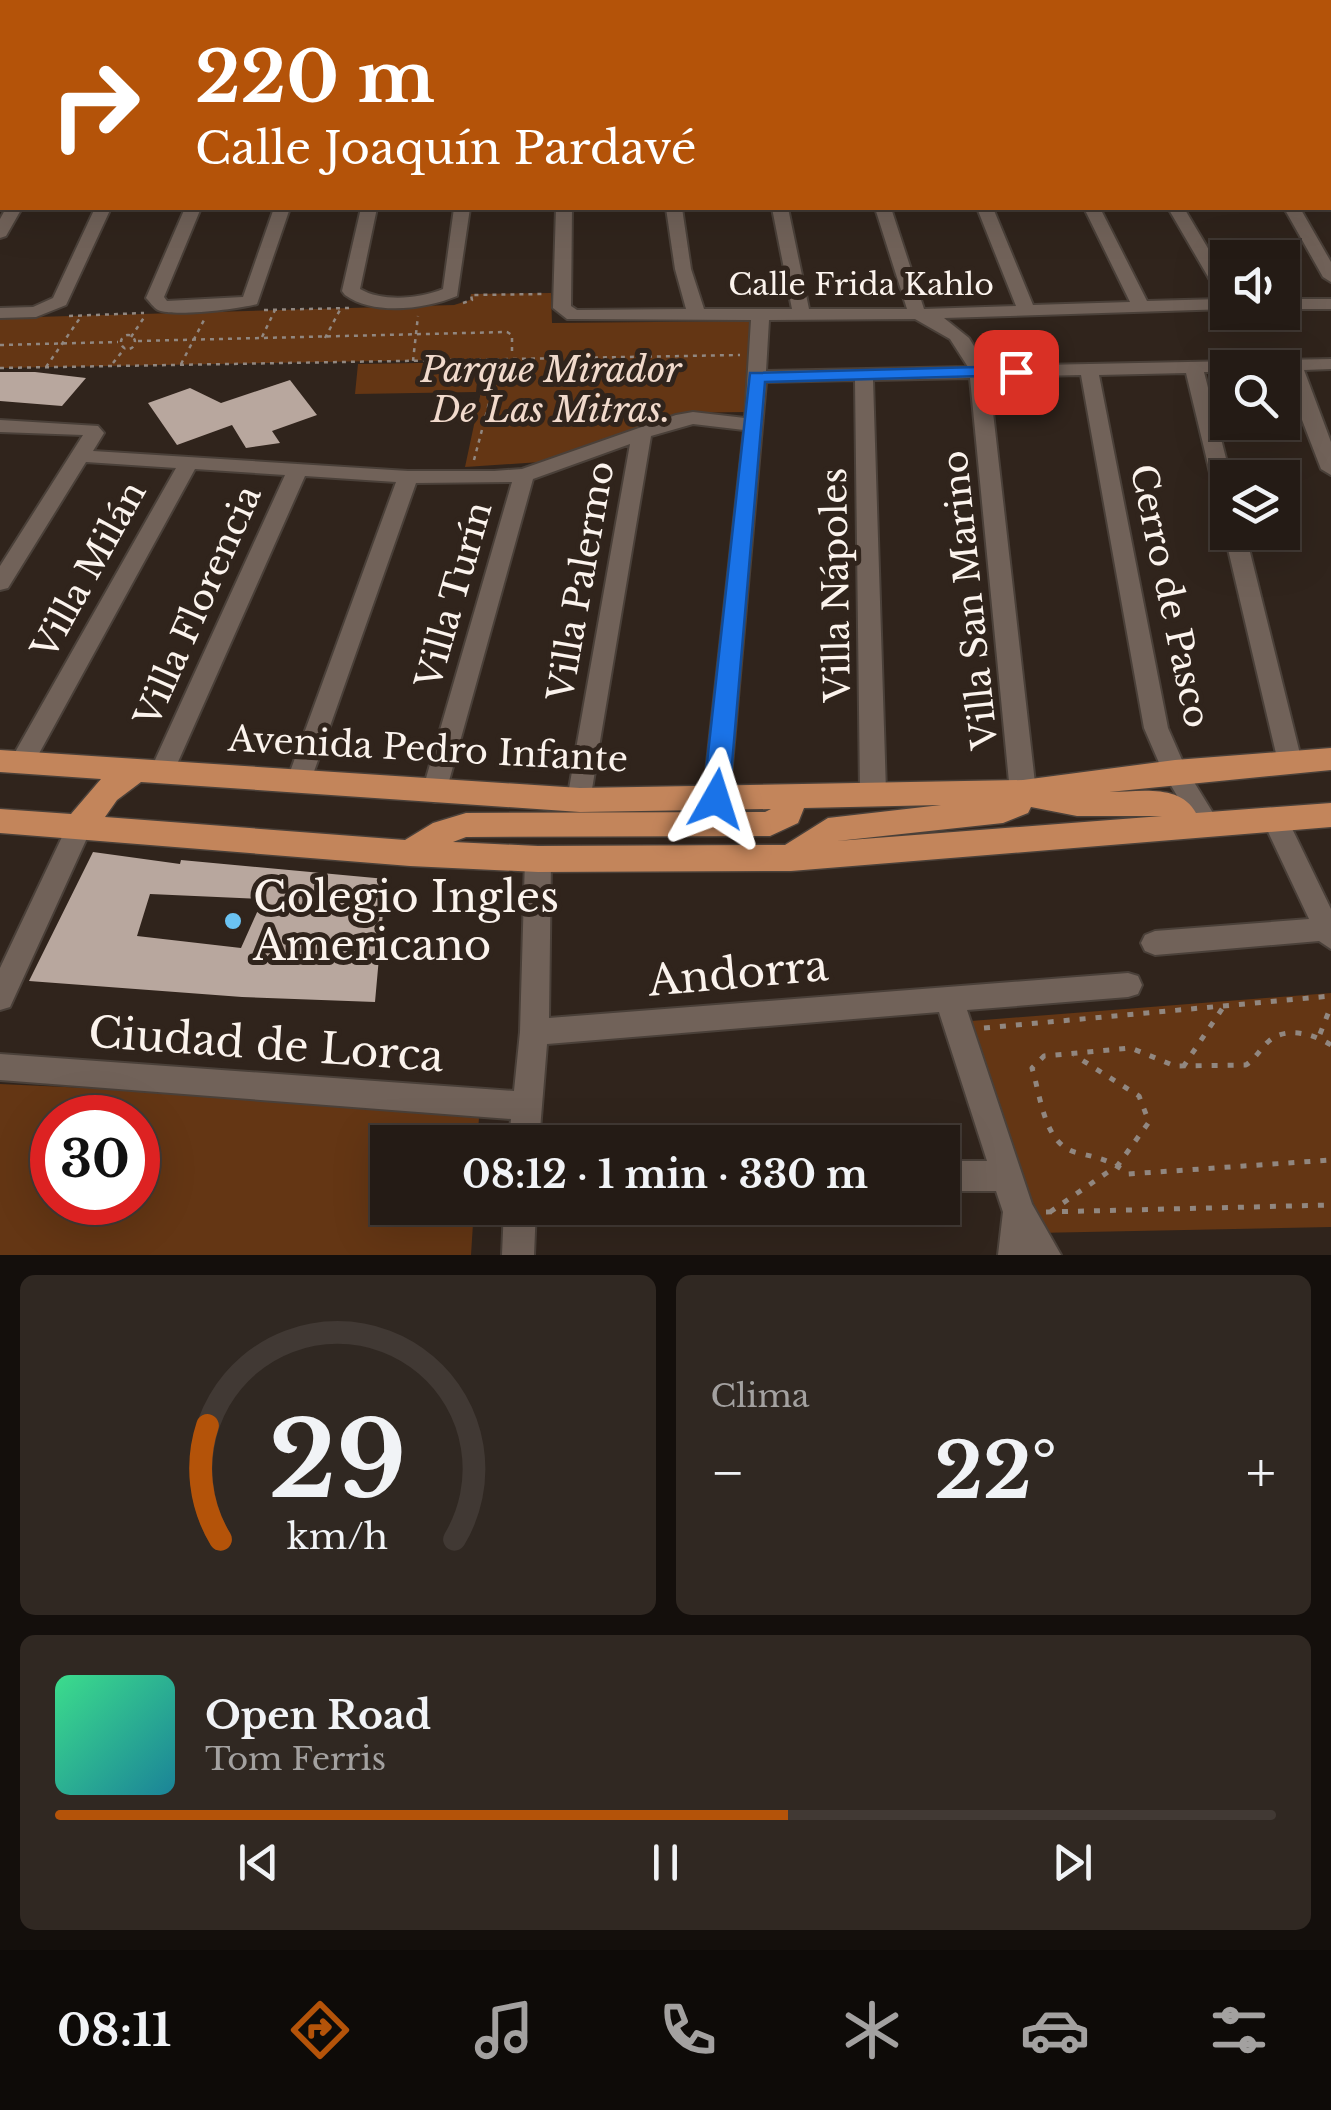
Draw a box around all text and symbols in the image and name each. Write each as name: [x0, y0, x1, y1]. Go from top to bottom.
text: 220 m: [195, 34, 435, 121]
icon: right: [30, 40, 160, 170]
text: Calle Joaquín Pardavé: [195, 120, 697, 176]
map controls: [1210, 240, 1300, 550]
button: sound: [1210, 240, 1300, 330]
street label: Calle Frida Kahlo: [728, 266, 994, 303]
pin: [974, 330, 1059, 415]
icon: arrive: [989, 345, 1044, 400]
park label: Parque Mirador De Las Mitras.: [420, 348, 683, 431]
button: search: [1210, 350, 1300, 440]
street label: Villa San Marino: [932, 449, 1007, 753]
street label: Villa Palermo: [538, 458, 623, 705]
street label: Cerro de Pasco: [1122, 460, 1219, 732]
button: layers: [1210, 460, 1300, 550]
street label: Villa Nápoles: [812, 467, 859, 704]
street label: Villa Milán: [22, 474, 155, 667]
street label: Villa Florencia: [125, 478, 270, 734]
street label: Villa Turín: [406, 497, 501, 694]
street label: Avenida Pedro Infante: [226, 717, 629, 780]
position arrow: [664, 747, 768, 851]
place label: Colegio Ingles Americano: [252, 871, 559, 971]
marker: Colegio Ingles Americano: [222, 910, 244, 932]
street label: Andorra: [645, 939, 831, 1007]
street label: Ciudad de Lorca: [87, 1006, 446, 1082]
speed limit sign: 30: [30, 1095, 160, 1225]
text: 08:12 · 1 min · 330 m: [462, 1151, 868, 1198]
text: Clima: [711, 1376, 810, 1416]
text: 29: [269, 1396, 407, 1525]
text: 22°: [934, 1425, 1057, 1518]
text: −: [711, 1439, 745, 1507]
text: +: [1246, 1439, 1276, 1507]
text: km/h: [287, 1514, 388, 1559]
text: Open Road: [205, 1692, 431, 1739]
text: Tom Ferris: [205, 1739, 386, 1779]
icon: previous: [231, 1835, 286, 1890]
icon: pause: [638, 1835, 693, 1890]
icon: next: [1045, 1835, 1100, 1890]
icon: directions: [285, 1995, 355, 2065]
icon: music: [469, 1995, 539, 2065]
icon: phone: [653, 1995, 723, 2065]
icon: climate: [837, 1995, 907, 2065]
icon: car: [1020, 1995, 1090, 2065]
icon: filters: [1204, 1995, 1274, 2065]
text: 08:11: [57, 2002, 171, 2058]

